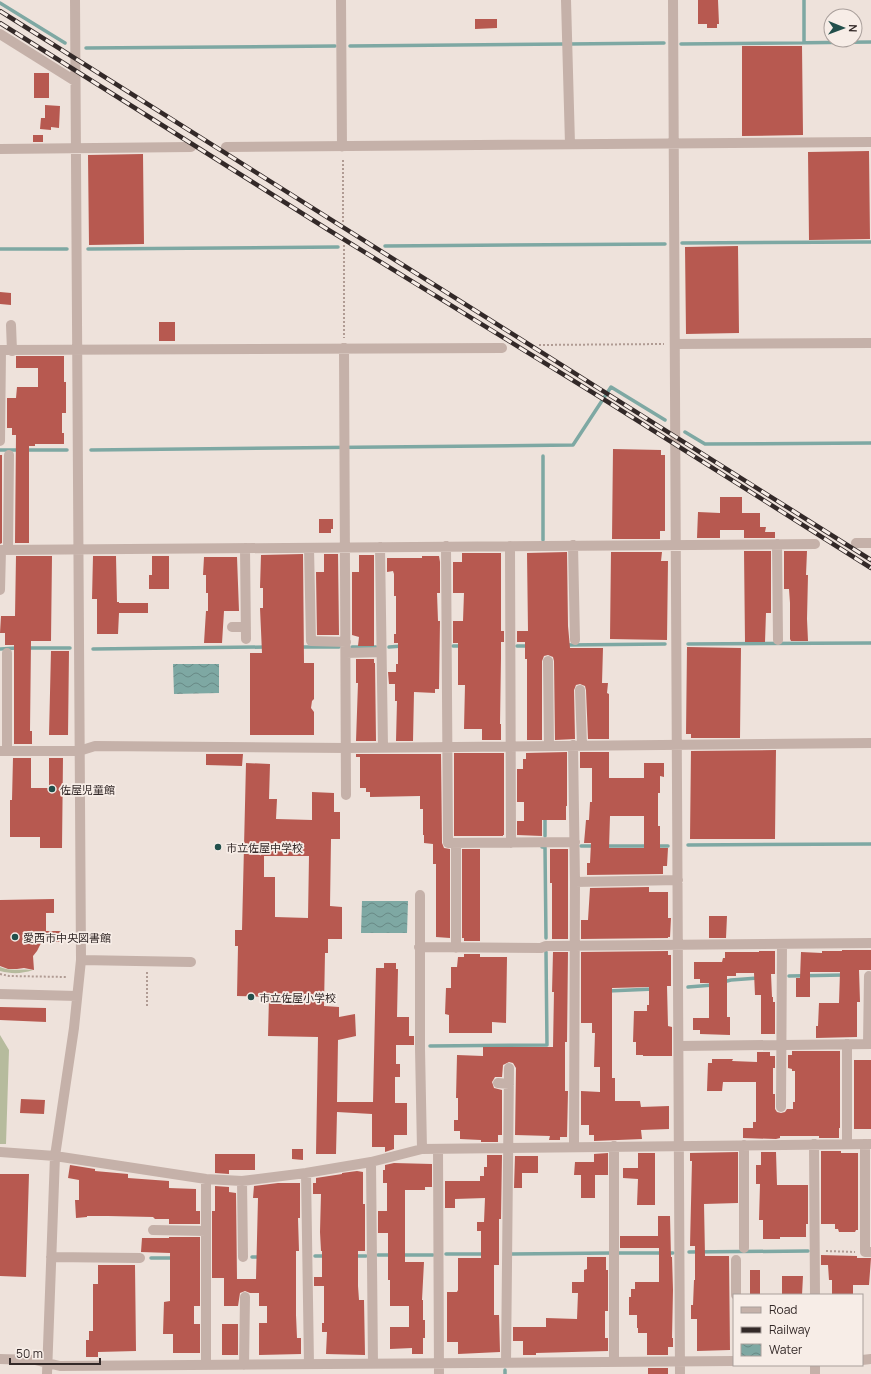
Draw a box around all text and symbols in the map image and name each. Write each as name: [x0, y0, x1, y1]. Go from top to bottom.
north arrow: [823, 8, 863, 48]
text: N: [846, 24, 861, 32]
place label: 佐屋児童館: [60, 782, 115, 797]
marker: 佐屋児童館: [47, 784, 57, 794]
place label: 市立佐屋中学校: [226, 840, 303, 855]
marker: 市立佐屋中学校: [213, 842, 223, 852]
place label: 愛西市中央図書館: [23, 930, 111, 945]
marker: 愛西市中央図書館: [10, 932, 20, 942]
place label: 市立佐屋小学校: [259, 990, 336, 1005]
marker: 市立佐屋小学校: [246, 992, 256, 1002]
legend: [733, 1294, 863, 1366]
text: Road: [769, 1301, 797, 1318]
text: Railway: [769, 1321, 811, 1338]
scale bar: [10, 1340, 100, 1366]
text: Water: [769, 1341, 803, 1358]
text: 50 m: [16, 1345, 43, 1362]

